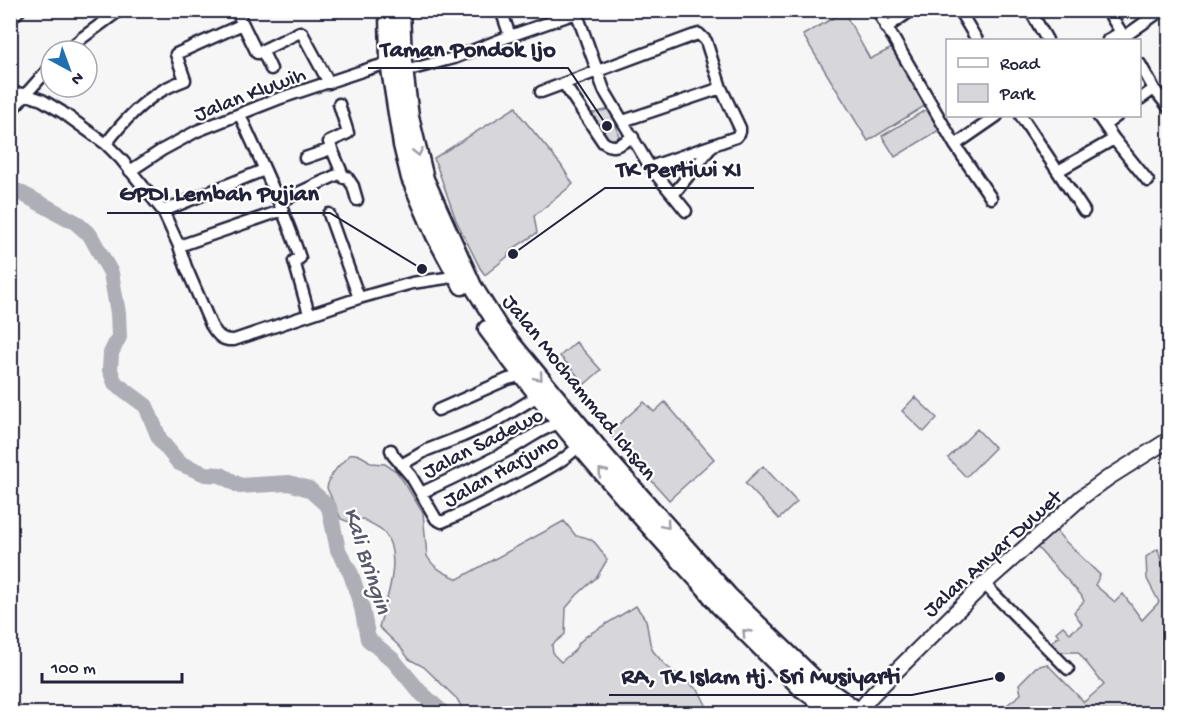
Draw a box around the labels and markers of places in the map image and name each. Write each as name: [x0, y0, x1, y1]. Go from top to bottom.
callout: Taman Pondok Ijo: [368, 26, 568, 68]
callout: TK Pertiwi XI: [605, 146, 754, 188]
callout: GPDI Lembah Pujian: [107, 171, 330, 213]
callout: RA, TK Islam Hj. Sri Musiyarti: [609, 653, 912, 695]

